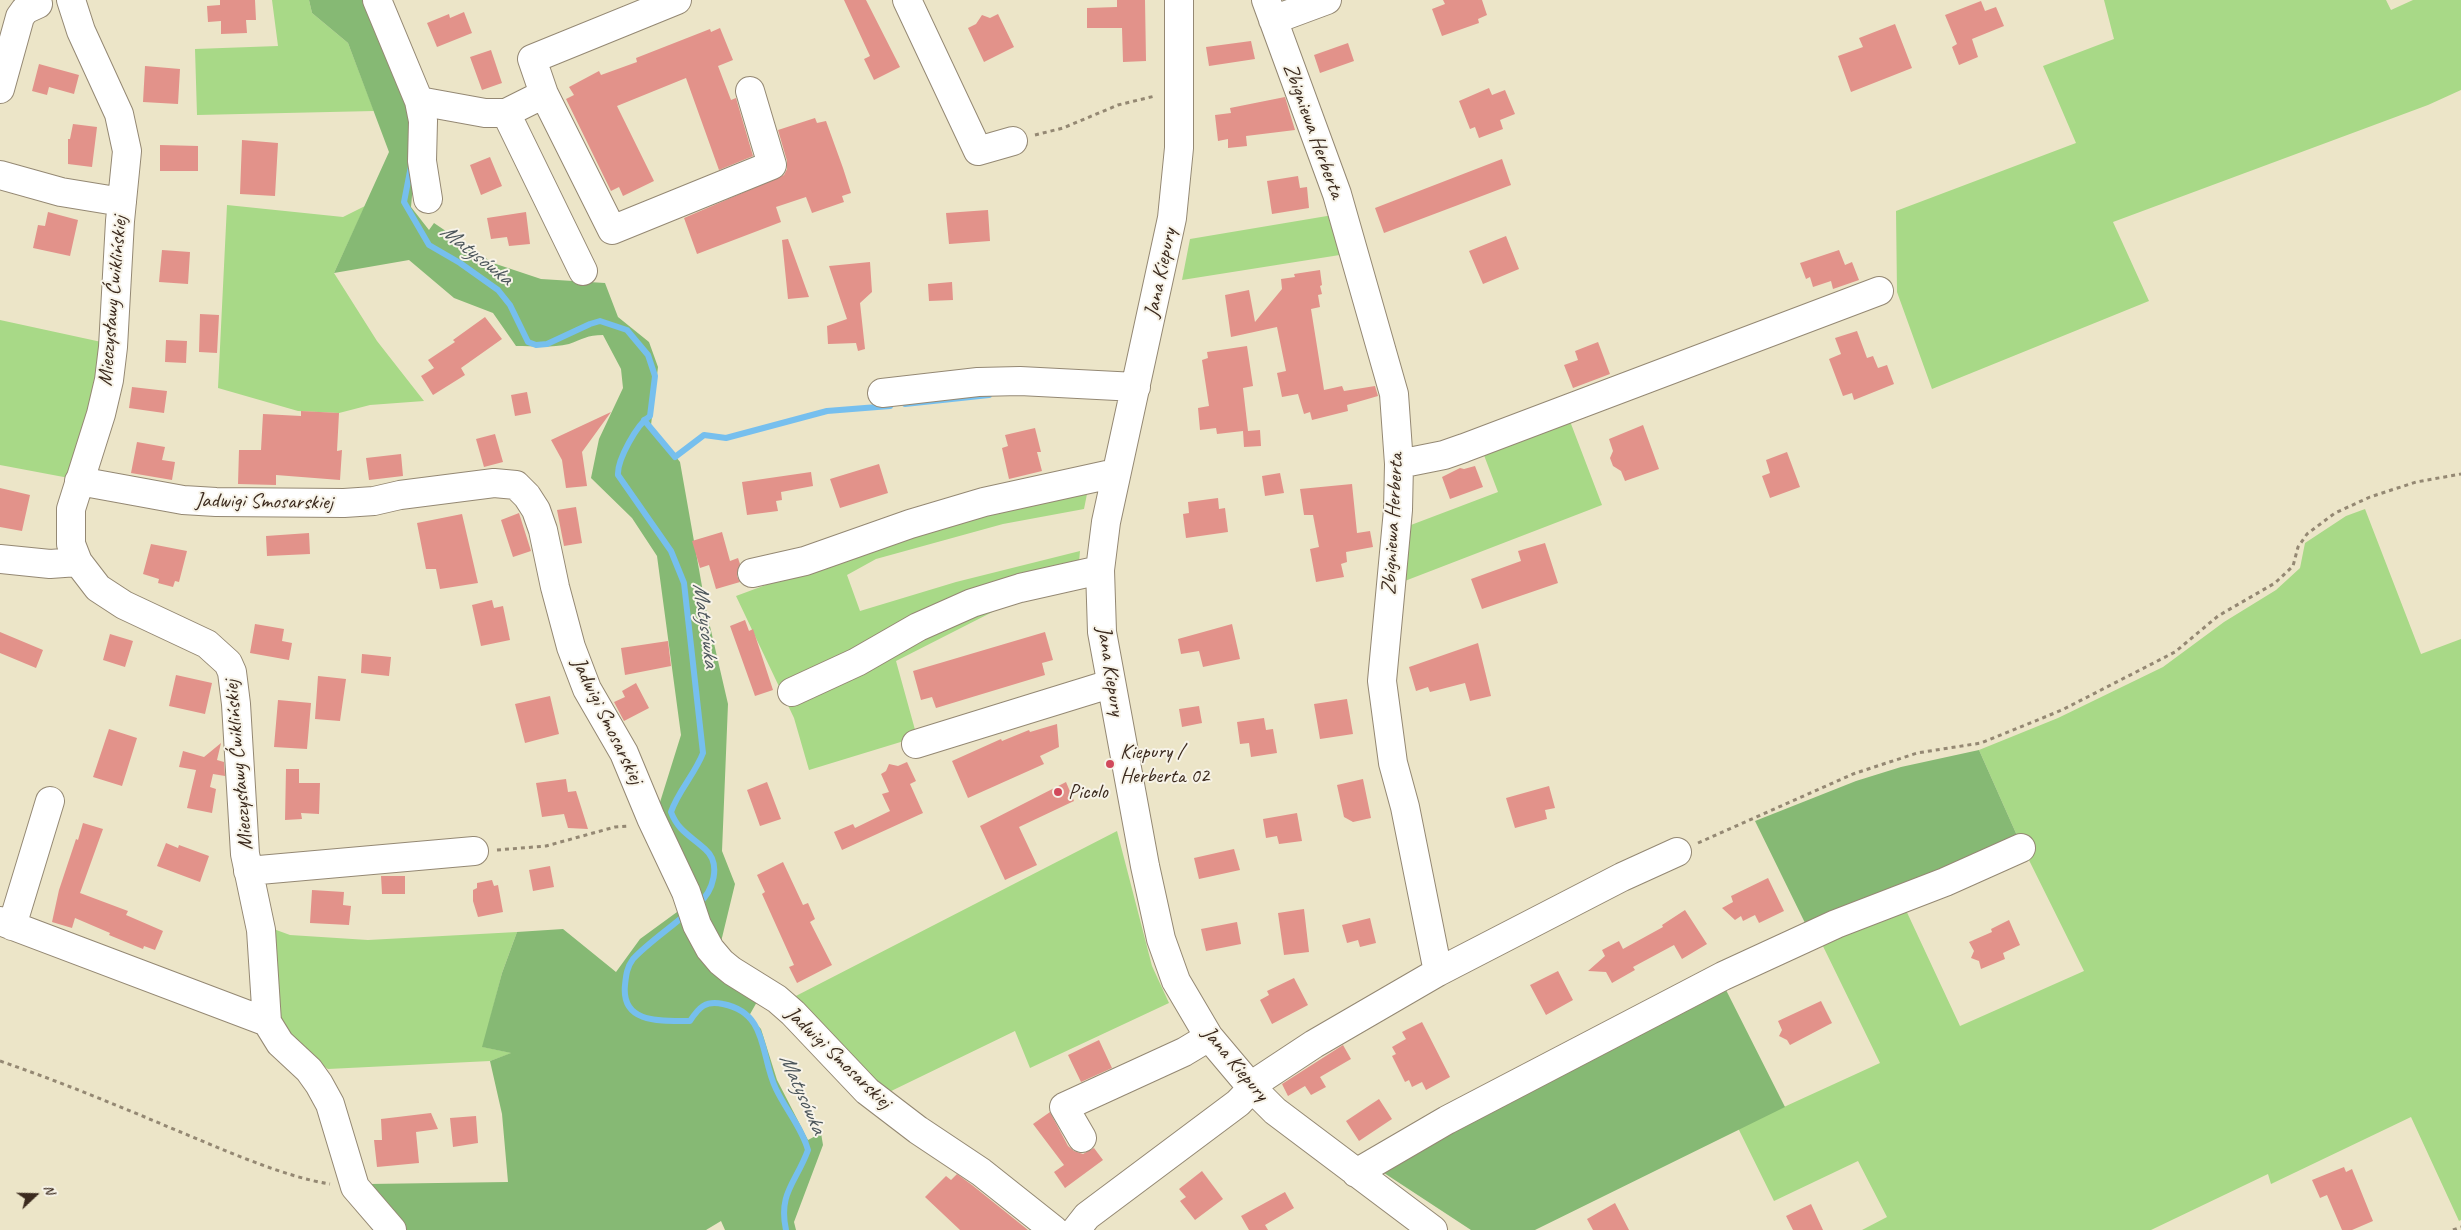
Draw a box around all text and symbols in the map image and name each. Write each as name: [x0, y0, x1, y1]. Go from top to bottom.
street label: Zbigniewa Herberta: [1277, 60, 1349, 202]
street label: Mieczysławy Ćwiklińskiej: [93, 215, 133, 387]
water label: Matysówka: [435, 219, 517, 291]
street label: Jana Kiepury: [1139, 226, 1183, 320]
street label: Zbigniewa Herberta: [1377, 452, 1409, 596]
street label: Jadwigi Smosarskiej: [195, 488, 333, 516]
water label: Matysówka: [686, 581, 724, 669]
street label: Jana Kiepury: [1091, 624, 1129, 718]
street label: Jadwigi Smosarskiej: [565, 654, 649, 788]
street label: Mieczysławy Ćwiklińskiej: [219, 679, 259, 851]
place label: Kiepury / Herberta 02: [1120, 739, 1209, 789]
marker: Kiepury / Herberta 02: [1104, 758, 1116, 770]
place label: Picolo: [1068, 779, 1108, 805]
marker: Picolo: [1052, 786, 1064, 798]
street label: Jadwigi Smosarskiej: [780, 1001, 896, 1115]
street label: Jana Kiepury: [1196, 1021, 1274, 1107]
water label: Matysówka: [773, 1050, 831, 1138]
north arrow: [10, 1170, 60, 1220]
text: N: [40, 1182, 59, 1197]

